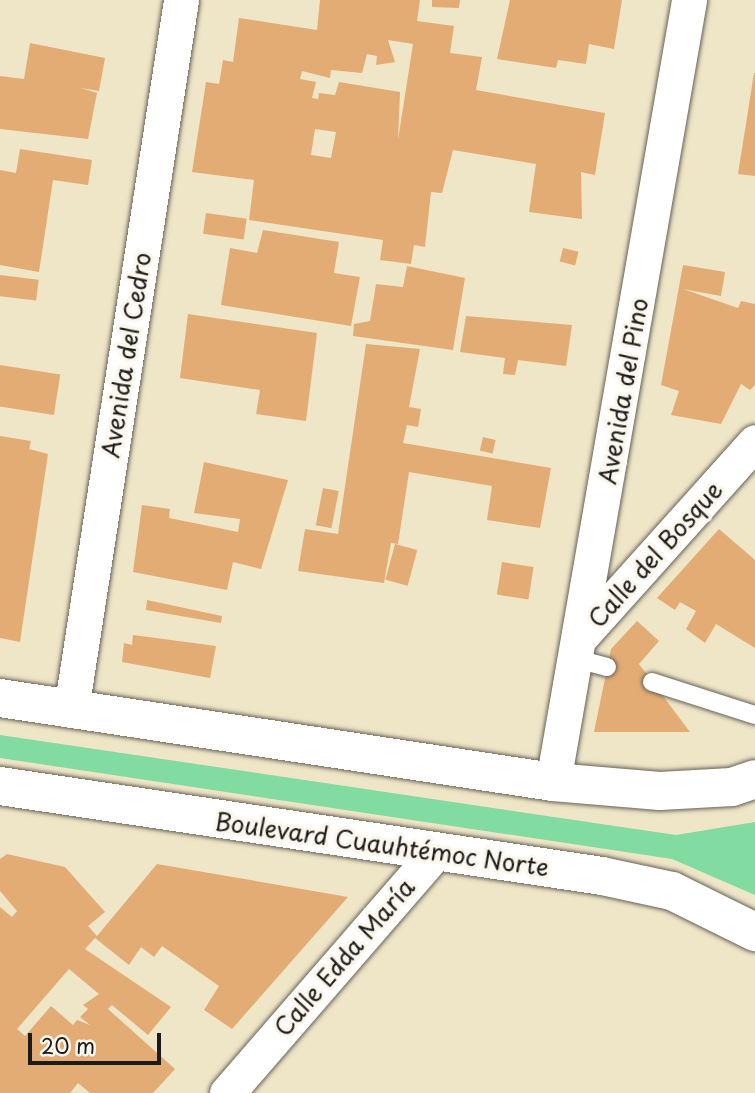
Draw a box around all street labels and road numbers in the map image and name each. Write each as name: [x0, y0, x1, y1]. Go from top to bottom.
street label: Avenida del Cedro: [95, 250, 157, 460]
street label: Avenida del Pino: [592, 295, 654, 487]
street label: Calle del Bosque: [581, 474, 729, 634]
street label: Boulevard Cuauhtémoc Norte: [212, 806, 552, 882]
street label: Calle Edda María: [267, 872, 421, 1042]

